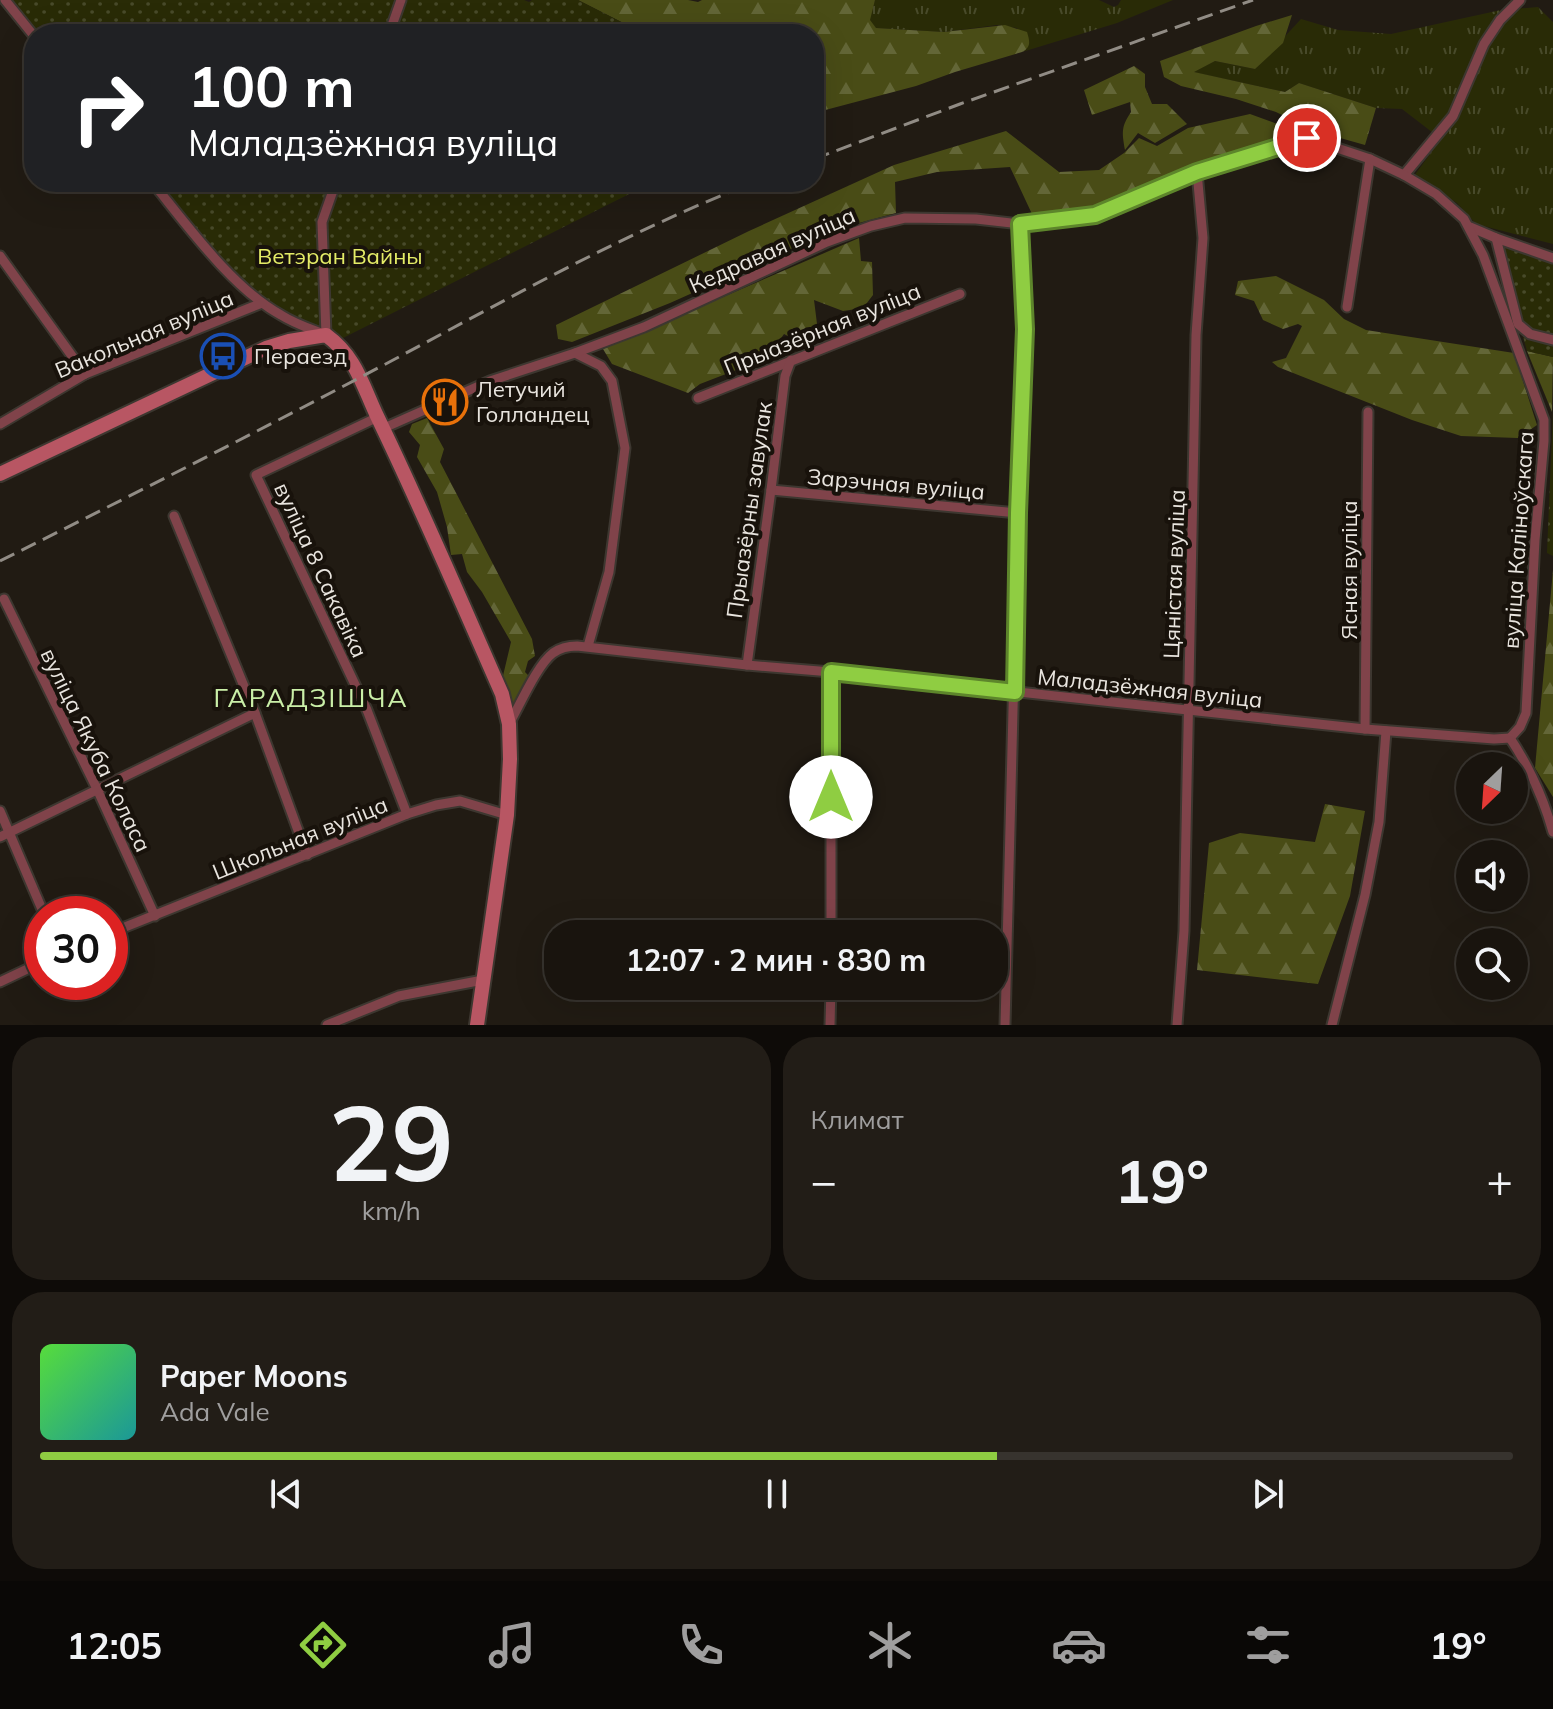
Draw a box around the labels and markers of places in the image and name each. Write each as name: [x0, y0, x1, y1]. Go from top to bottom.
pin: [1273, 104, 1341, 172]
bus stop icon: Пераезд: [199, 332, 247, 380]
place label: Пераезд: [254, 342, 347, 370]
place label: Летучий Голландец: [476, 375, 590, 428]
restaurant icon: Летучий Голландец: [421, 378, 469, 426]

